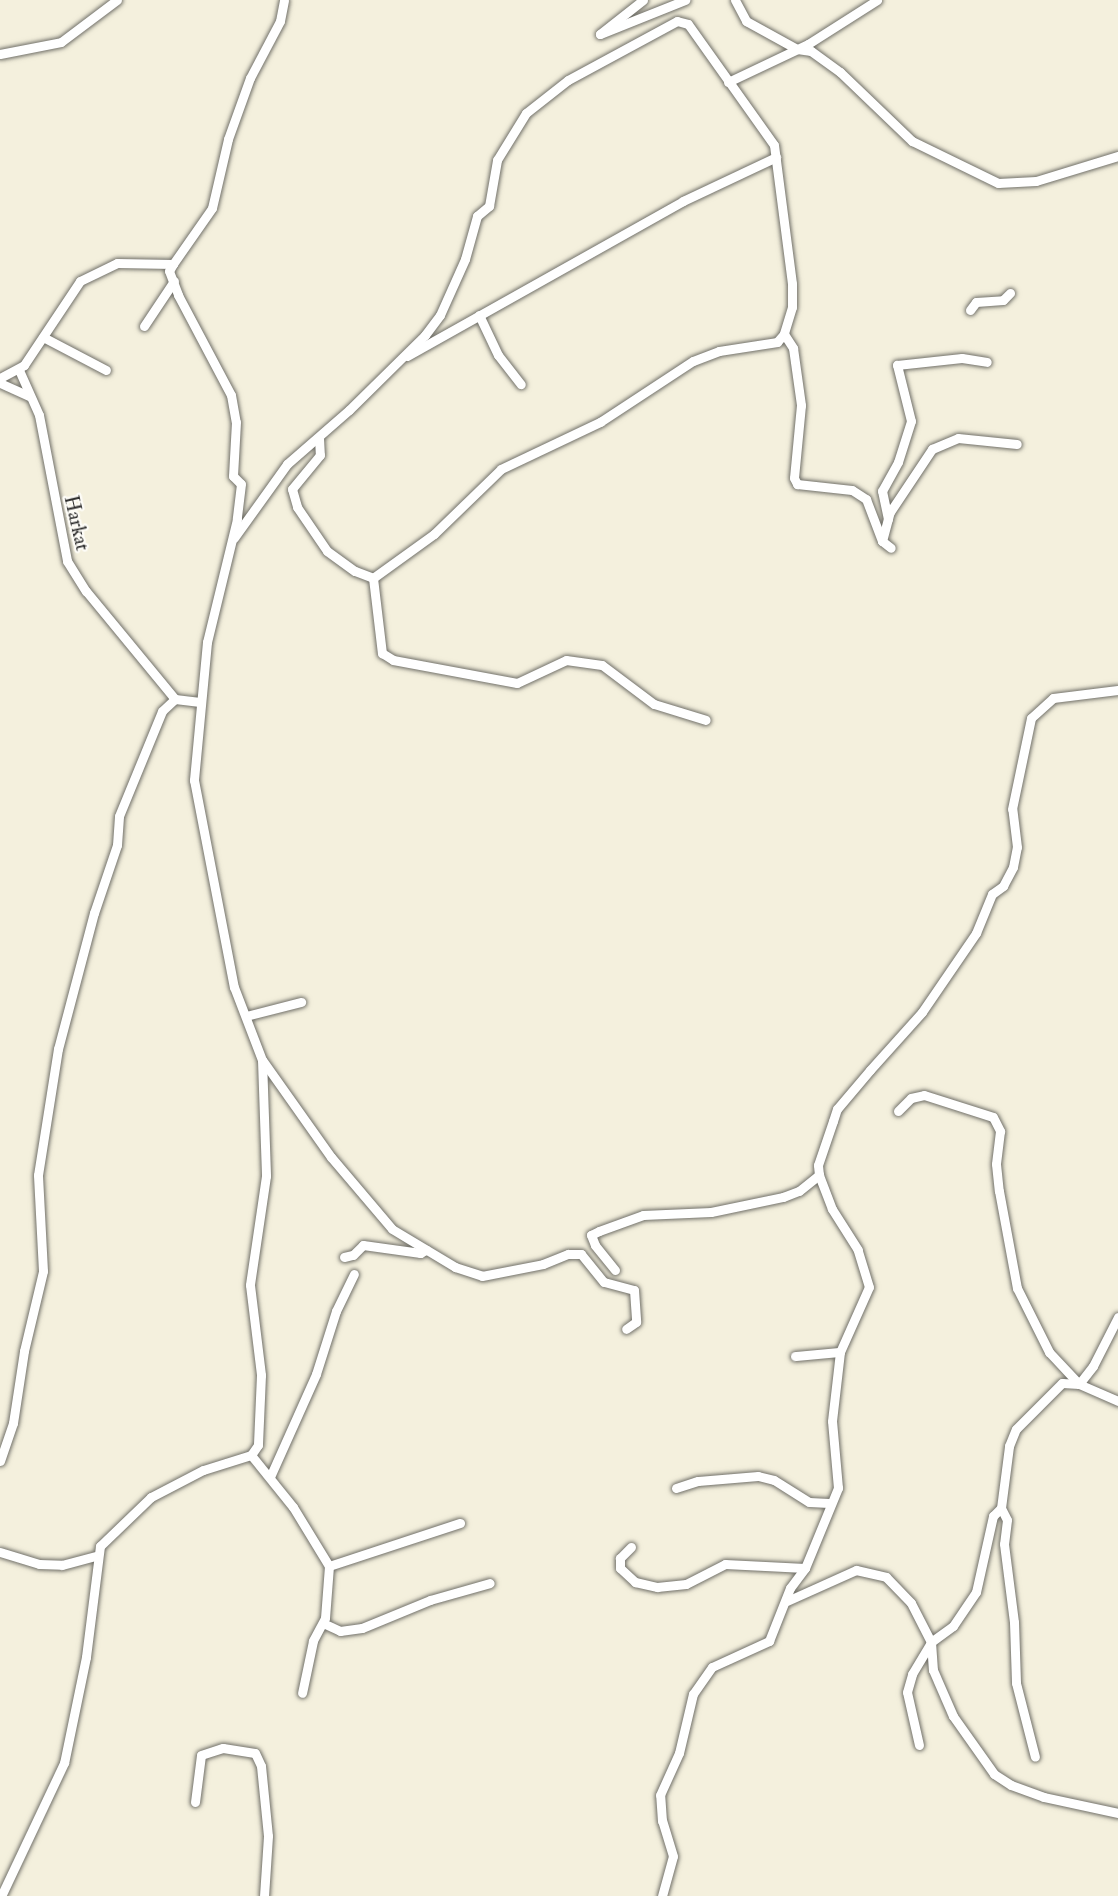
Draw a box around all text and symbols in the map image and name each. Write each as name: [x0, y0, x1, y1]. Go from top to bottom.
street label: Harkat: [59, 493, 95, 553]

